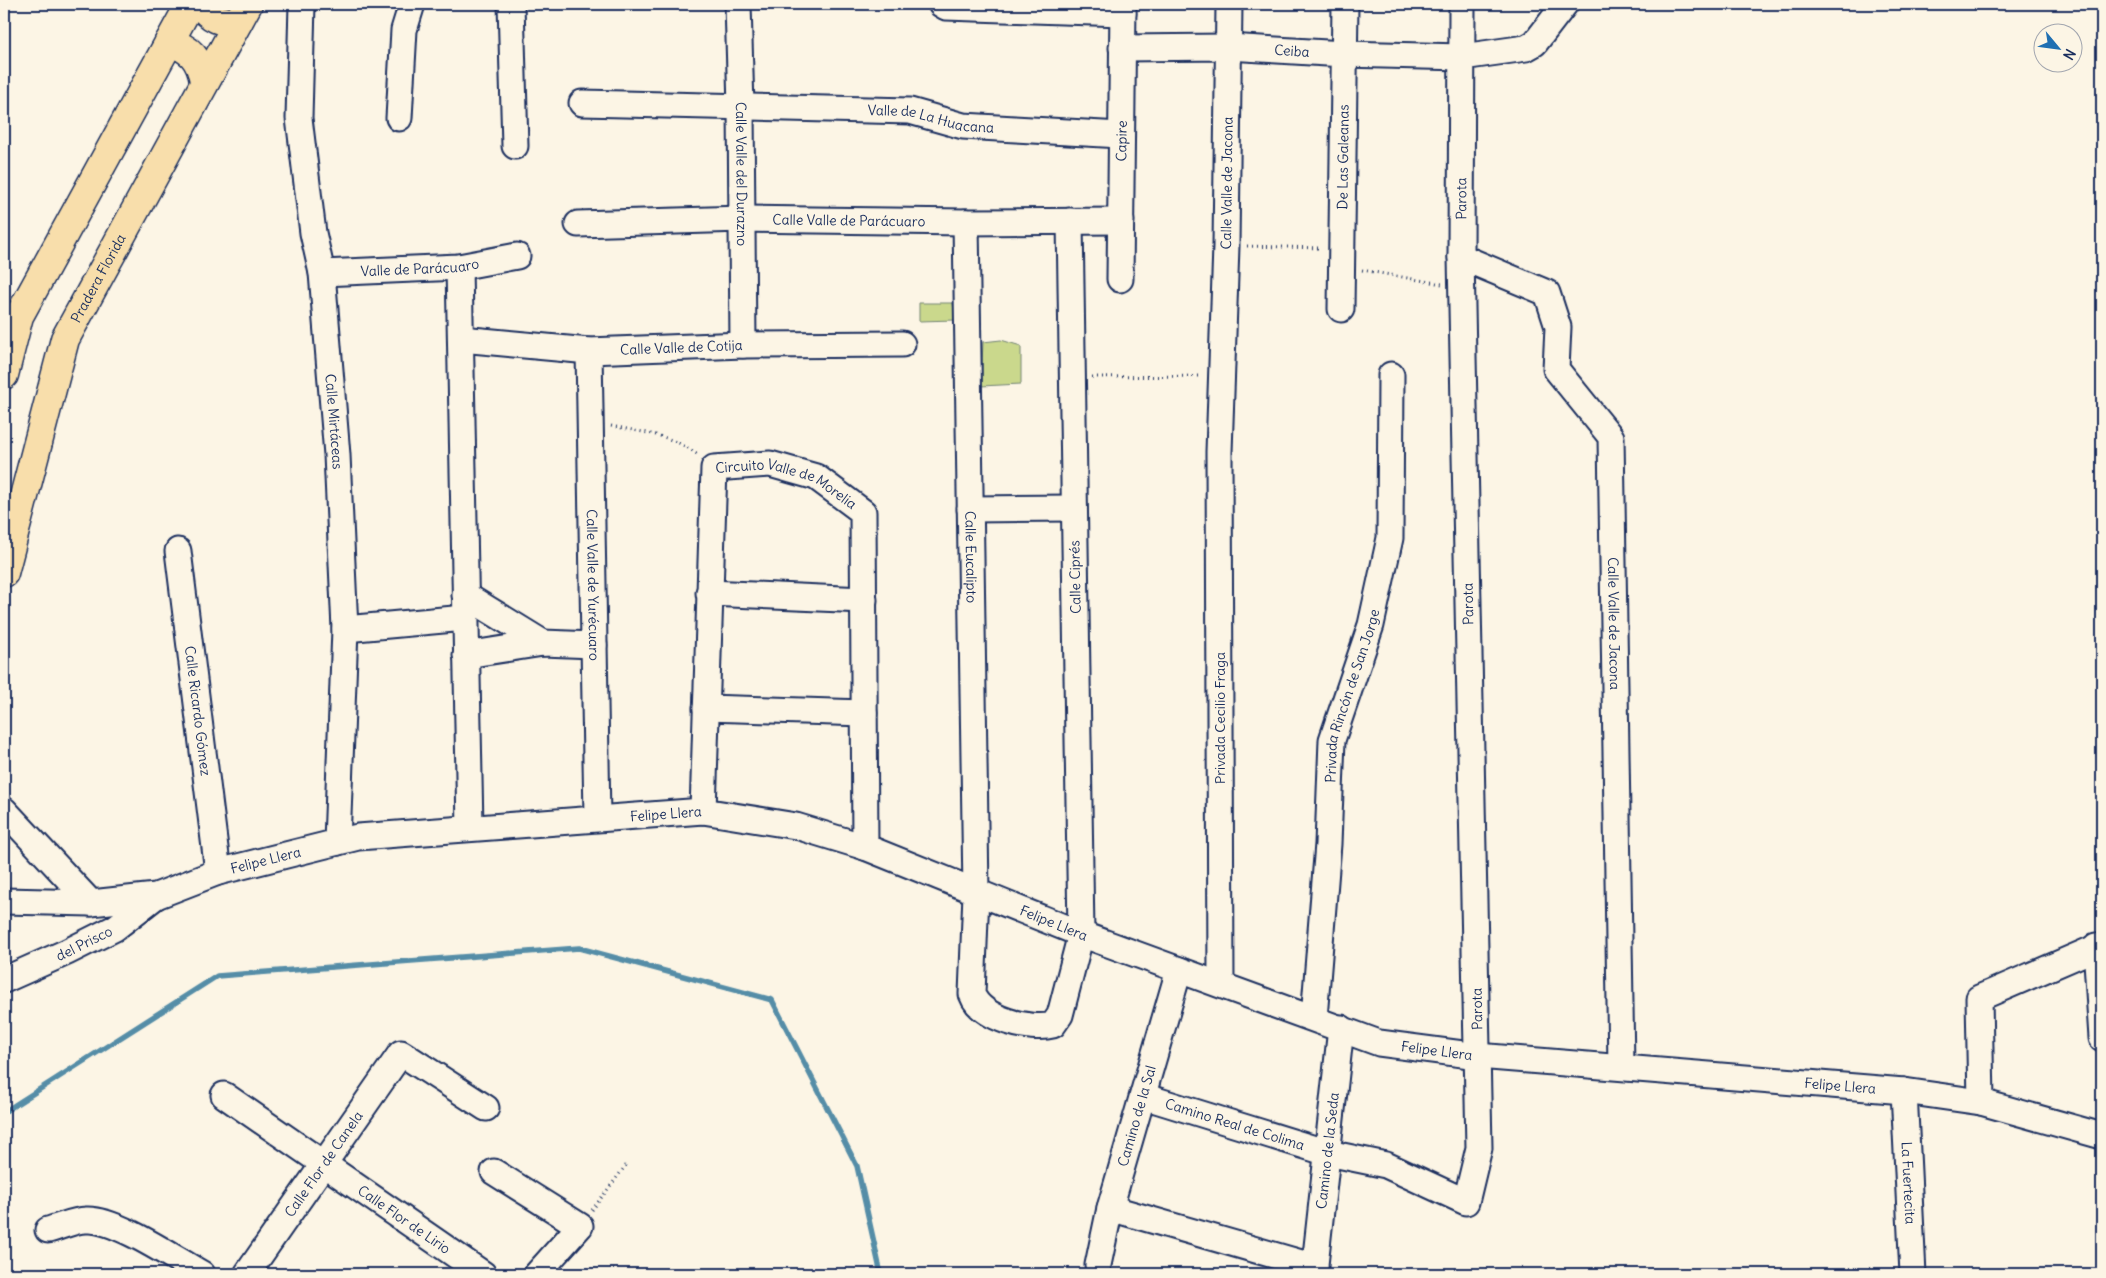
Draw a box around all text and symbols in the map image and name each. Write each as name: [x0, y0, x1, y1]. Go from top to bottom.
north arrow: [2034, 22, 2084, 72]
street label: Ceiba: [1274, 41, 1310, 61]
text: N: [2059, 46, 2080, 63]
street label: Valle de La Huacana: [867, 101, 995, 137]
street label: Calle Valle del Durazno: [732, 102, 751, 246]
street label: De Las Galeanas: [1333, 104, 1353, 210]
street label: Calle Valle de Jacona: [1217, 117, 1237, 250]
street label: Capire: [1112, 120, 1131, 162]
street label: Parota: [1452, 178, 1470, 220]
street label: Calle Valle de Parácuaro: [772, 210, 926, 230]
street label: Pradera Florida: [67, 231, 130, 326]
street label: Valle de Parácuaro: [360, 254, 481, 280]
street label: Calle Valle de Cotija: [620, 336, 743, 359]
street label: Calle Mirtáceas: [321, 373, 347, 470]
street label: Circuito Valle de Morelia: [715, 455, 860, 513]
street label: Calle Valle de Yurécuaro: [583, 509, 603, 661]
street label: Calle Eucalipto: [961, 511, 981, 603]
street label: Calle Ciprés: [1065, 540, 1085, 614]
street label: Calle Valle de Jacona: [1604, 557, 1624, 690]
street label: Parota: [1459, 583, 1477, 625]
street label: Privada Rincón de San Jorge: [1321, 607, 1383, 783]
street label: Calle Ricardo Gómez: [181, 645, 215, 777]
street label: Privada Cecilio Fraga: [1211, 652, 1229, 784]
street label: Felipe Llera: [629, 802, 702, 825]
street label: Felipe Llera: [229, 843, 303, 878]
street label: Felipe Llera: [1017, 901, 1090, 945]
street label: del Prisco: [53, 922, 115, 965]
street label: Parota: [1468, 988, 1486, 1030]
street label: Felipe Llera: [1400, 1037, 1474, 1064]
street label: Camino de la Sal: [1113, 1063, 1160, 1169]
street label: Felipe Llera: [1804, 1074, 1877, 1098]
street label: Camino de la Seda: [1312, 1092, 1343, 1210]
street label: Camino Real de Colima: [1163, 1094, 1307, 1154]
street label: Calle Flor de Canela: [280, 1108, 367, 1221]
street label: La Fuertecita: [1897, 1141, 1920, 1225]
street label: Calle Flor de Lirio: [354, 1181, 454, 1258]

